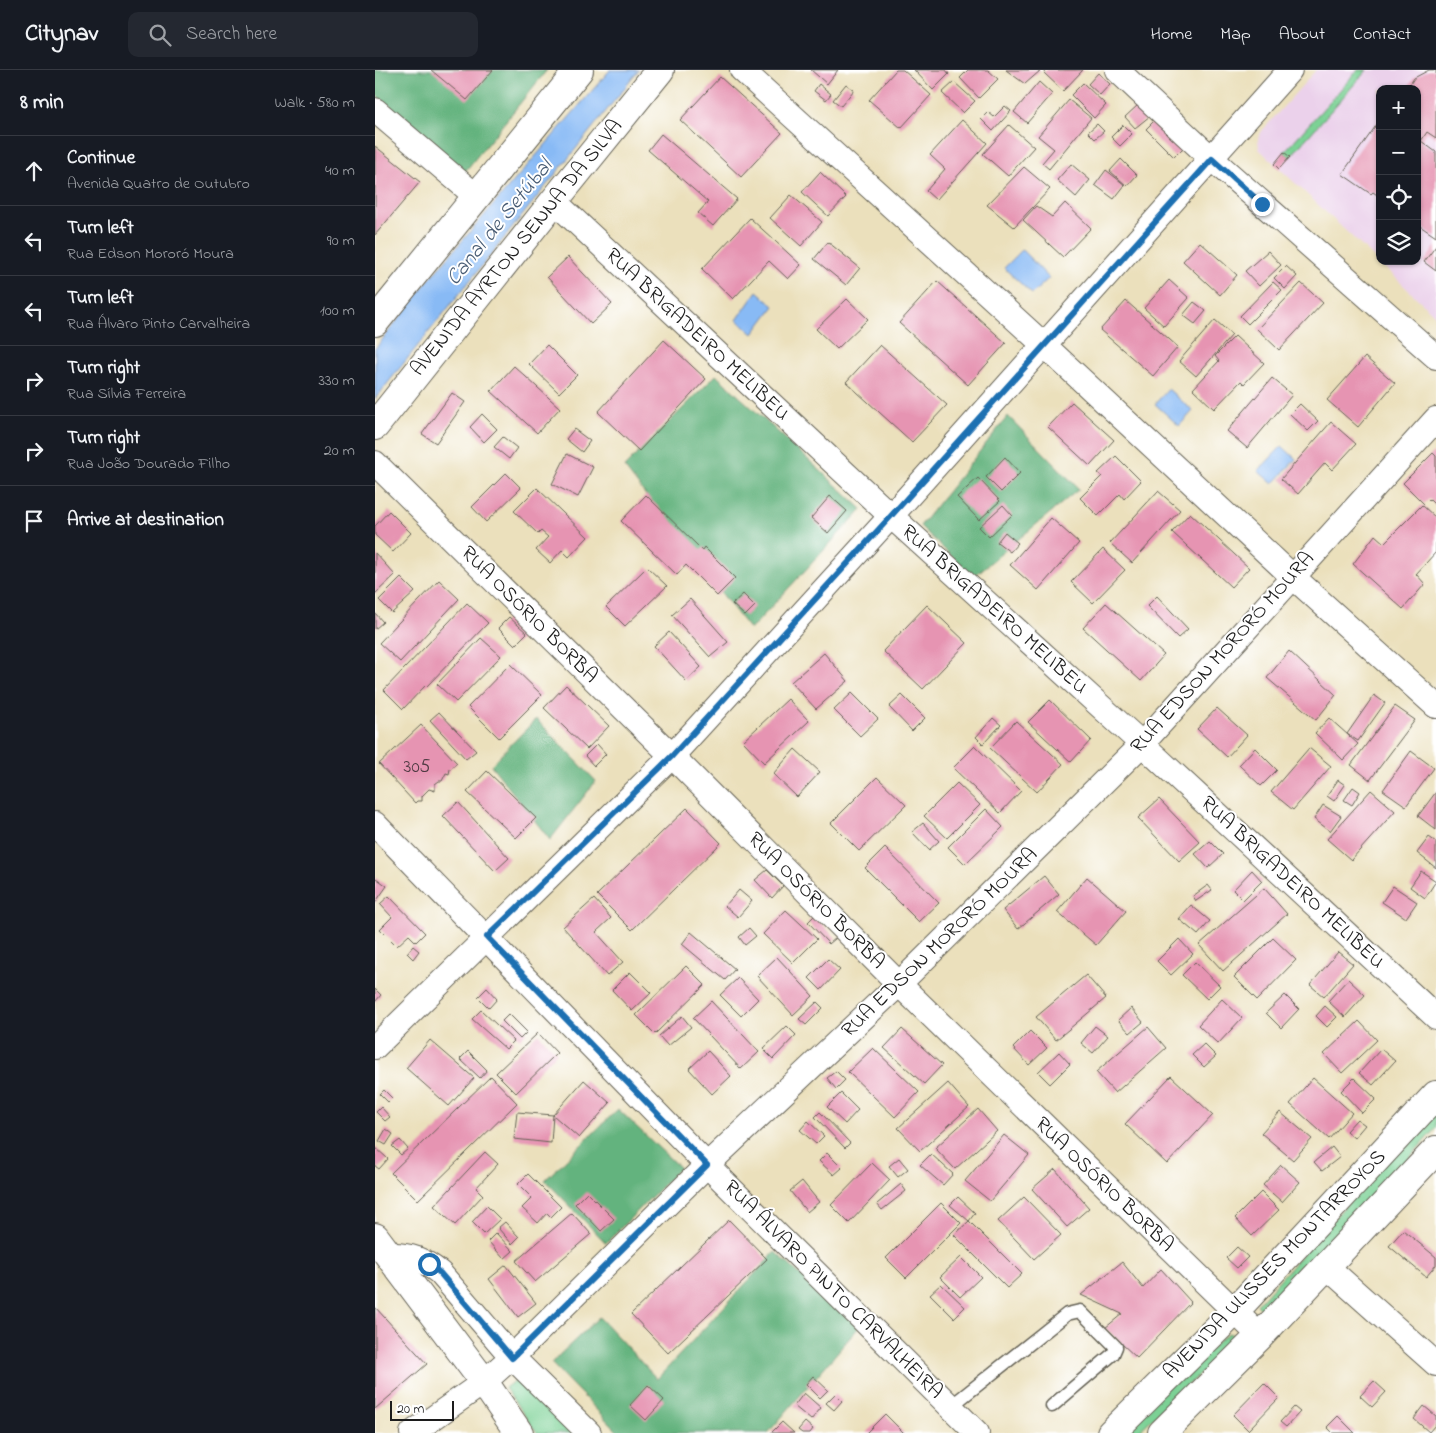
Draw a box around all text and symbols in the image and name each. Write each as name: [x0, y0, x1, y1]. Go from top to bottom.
search box: [128, 12, 478, 57]
text: Citynav: [25, 17, 98, 52]
icon: search: [146, 21, 174, 49]
text: Search here: [186, 21, 277, 48]
text: Home: [1151, 22, 1192, 48]
text: Map: [1220, 22, 1251, 48]
text: About: [1279, 22, 1325, 48]
text: Contact: [1353, 22, 1411, 48]
map controls: [1376, 85, 1421, 265]
button: +: [1376, 85, 1421, 130]
text: 8 min: [20, 88, 64, 118]
text: Walk · 580 m: [274, 91, 355, 115]
street label: AVENIDA AYRTON SENNA DA SILVA: [404, 113, 630, 383]
button: −: [1376, 130, 1421, 175]
text: Continue: [67, 145, 135, 172]
water label: Canal de Setúbal: [439, 151, 563, 293]
icon: ahead: [20, 157, 48, 185]
text: 40 m: [325, 159, 355, 183]
text: Avenida Quatro de Outubro: [67, 172, 250, 196]
button: locate: [1376, 175, 1421, 220]
route end: [1251, 193, 1274, 216]
text: Turn left: [67, 215, 134, 242]
button: layers: [1376, 220, 1421, 265]
icon: left: [20, 227, 48, 255]
text: 90 m: [327, 229, 355, 253]
street label: RUA BRIGADEIRO MELIBEU: [598, 241, 796, 429]
text: Rua Edson Mororó Moura: [67, 242, 234, 266]
text: Turn left: [67, 285, 134, 312]
icon: left: [20, 297, 48, 325]
text: 100 m: [320, 299, 355, 323]
text: Rua Álvaro Pinto Carvalheira: [67, 312, 250, 336]
text: Turn right: [67, 355, 140, 382]
icon: right: [20, 367, 48, 395]
text: 330 m: [318, 369, 355, 393]
text: Rua Sílvia Ferreira: [67, 382, 186, 406]
text: Turn right: [67, 425, 140, 452]
icon: right: [20, 437, 48, 465]
text: 20 m: [324, 439, 355, 463]
text: Rua João Dourado Filho: [67, 452, 230, 476]
icon: arrive: [20, 507, 48, 535]
text: Arrive at destination: [67, 507, 224, 534]
street label: RUA BRIGADEIRO MELIBEU: [894, 518, 1094, 702]
street label: RUA OSÓRIO BORBA: [453, 539, 605, 691]
street label: RUA EDSON MORORÓ MOURA: [1124, 545, 1322, 761]
house number: 305: [404, 754, 431, 781]
street label: RUA BRIGADEIRO MELIBEU: [1193, 789, 1391, 977]
street label: RUA OSÓRIO BORBA: [740, 825, 892, 977]
street label: RUA EDSON MORORÓ MOURA: [835, 841, 1045, 1045]
street label: RUA OSÓRIO BORBA: [1027, 1110, 1181, 1260]
street label: AVENIDA ULISSES MONTARROYOS: [1157, 1143, 1393, 1387]
street label: RUA ÁLVARO PINTO CARVALHEIRA: [716, 1173, 950, 1407]
route start: [418, 1253, 441, 1276]
scale bar: [390, 1398, 454, 1421]
text: 20 m: [397, 1399, 424, 1420]

